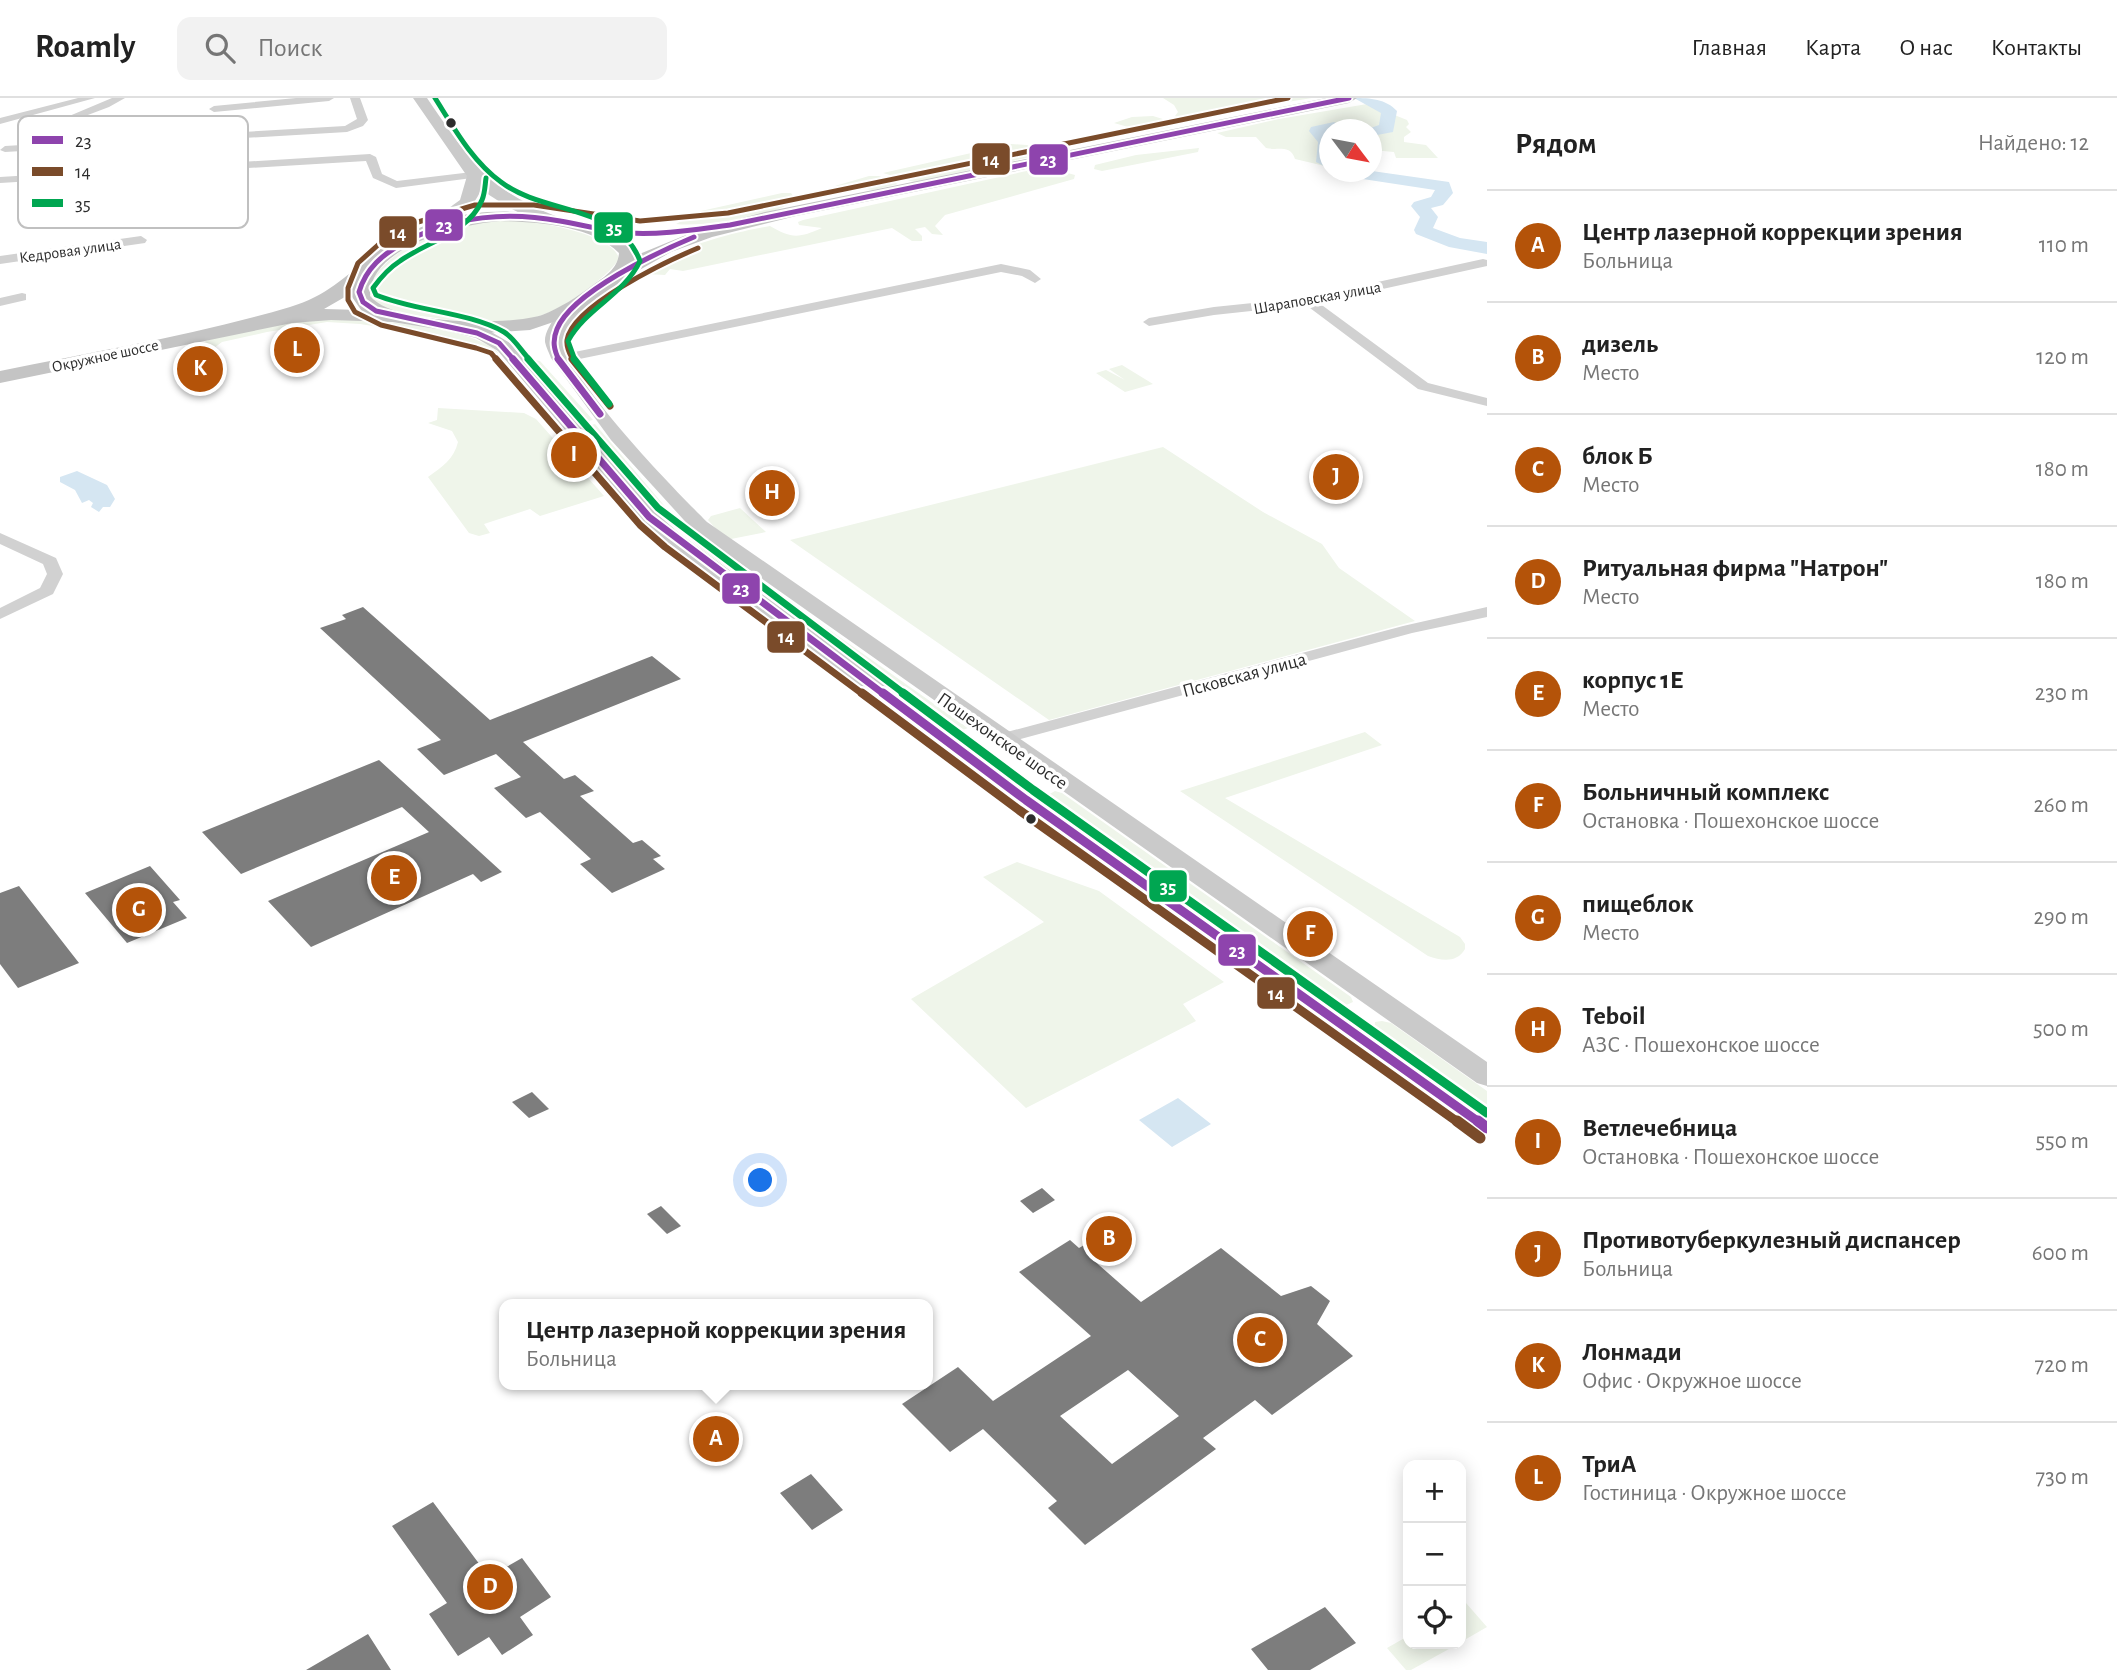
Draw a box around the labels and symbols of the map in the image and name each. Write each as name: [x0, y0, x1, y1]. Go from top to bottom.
legend: [18, 116, 248, 228]
unlabelled marker: [444, 116, 458, 130]
north arrow: [1319, 119, 1382, 182]
text: 23: [75, 132, 91, 151]
line badge: 14: [971, 142, 1011, 176]
line badge: 23: [1028, 143, 1069, 176]
text: 14: [983, 151, 1000, 170]
text: 23: [1039, 151, 1057, 170]
text: 14: [75, 163, 91, 182]
text: 35: [75, 195, 91, 214]
line badge: 23: [424, 208, 464, 242]
line badge: 35: [593, 211, 634, 244]
line badge: 14: [378, 215, 418, 249]
text: 23: [435, 217, 453, 236]
text: 35: [606, 219, 622, 238]
text: 14: [390, 224, 407, 243]
street label: Кедровая улица: [18, 236, 122, 267]
street label: Шараповская улица: [1252, 279, 1382, 318]
pin: L: [274, 324, 320, 376]
street label: Окружное шоссе: [50, 337, 160, 376]
pin: K: [177, 343, 223, 395]
pin: I: [551, 429, 597, 481]
pin: J: [1313, 451, 1359, 503]
pin: H: [749, 467, 795, 519]
line badge: 23: [721, 572, 761, 605]
text: 23: [732, 580, 750, 599]
line badge: 14: [766, 620, 806, 654]
text: 14: [778, 628, 795, 647]
street label: Псковская улица: [1180, 650, 1309, 701]
street label: Пошехонское шоссе: [933, 689, 1071, 793]
unlabelled marker: [1024, 812, 1038, 826]
pin: E: [371, 852, 417, 904]
line badge: 35: [1148, 869, 1188, 903]
text: 35: [1160, 878, 1176, 897]
pin: G: [116, 884, 162, 936]
pin: F: [1287, 908, 1333, 960]
line badge: 23: [1217, 933, 1257, 967]
text: 23: [1228, 942, 1246, 961]
line badge: 14: [1256, 976, 1296, 1010]
text: 14: [1268, 985, 1285, 1004]
your location: [743, 1163, 777, 1197]
pin: B: [1086, 1213, 1132, 1265]
pin: C: [1237, 1314, 1283, 1366]
pin: A: [693, 1413, 739, 1465]
pin: D: [467, 1561, 513, 1613]

